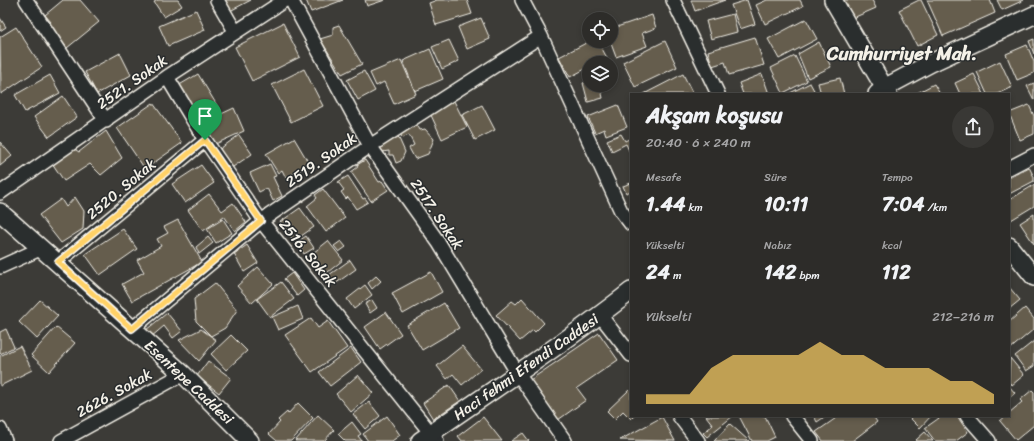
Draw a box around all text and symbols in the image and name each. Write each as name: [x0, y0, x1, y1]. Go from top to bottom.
map controls: [582, 12, 618, 92]
button: locate: [582, 12, 618, 48]
district label: Cumhurriyet Mah.: [826, 37, 977, 70]
street label: 2521. Sokak: [91, 48, 173, 116]
button: layers: [582, 56, 618, 92]
text: Akşam koşusu: [646, 96, 783, 135]
pin: [188, 99, 222, 140]
icon: arrive: [194, 105, 216, 127]
button: share: [952, 106, 994, 148]
street label: 2519. Sokak: [280, 126, 362, 194]
text: 20:40 · 6 × 240 m: [646, 131, 751, 154]
street label: 2520. Sokak: [80, 152, 162, 226]
text: Mesafe: [646, 168, 681, 187]
text: Süre: [764, 168, 787, 187]
text: Tempo: [882, 168, 913, 187]
street label: 2517. Sokak: [403, 173, 471, 255]
text: 1.44: [646, 187, 686, 222]
text: 10:11: [764, 187, 808, 222]
text: 7:04: [882, 187, 925, 222]
text: km: [686, 198, 703, 217]
text: /km: [925, 198, 947, 217]
street label: 2516. Sokak: [272, 213, 344, 293]
text: Yükselti: [646, 236, 684, 255]
text: Nabız: [764, 236, 791, 255]
text: kcal: [882, 236, 902, 255]
text: 24: [646, 255, 670, 290]
text: 142: [764, 255, 797, 290]
text: 112: [882, 255, 911, 290]
text: m: [670, 266, 681, 285]
text: bpm: [797, 266, 820, 285]
text: Yükselti: [646, 305, 691, 328]
text: 212–216 m: [932, 305, 994, 328]
street label: Haci fehmi Efendi Caddesi: [448, 306, 605, 427]
street label: Esentepe Caddesi: [138, 333, 241, 431]
street label: 2626. Sokak: [71, 361, 157, 425]

